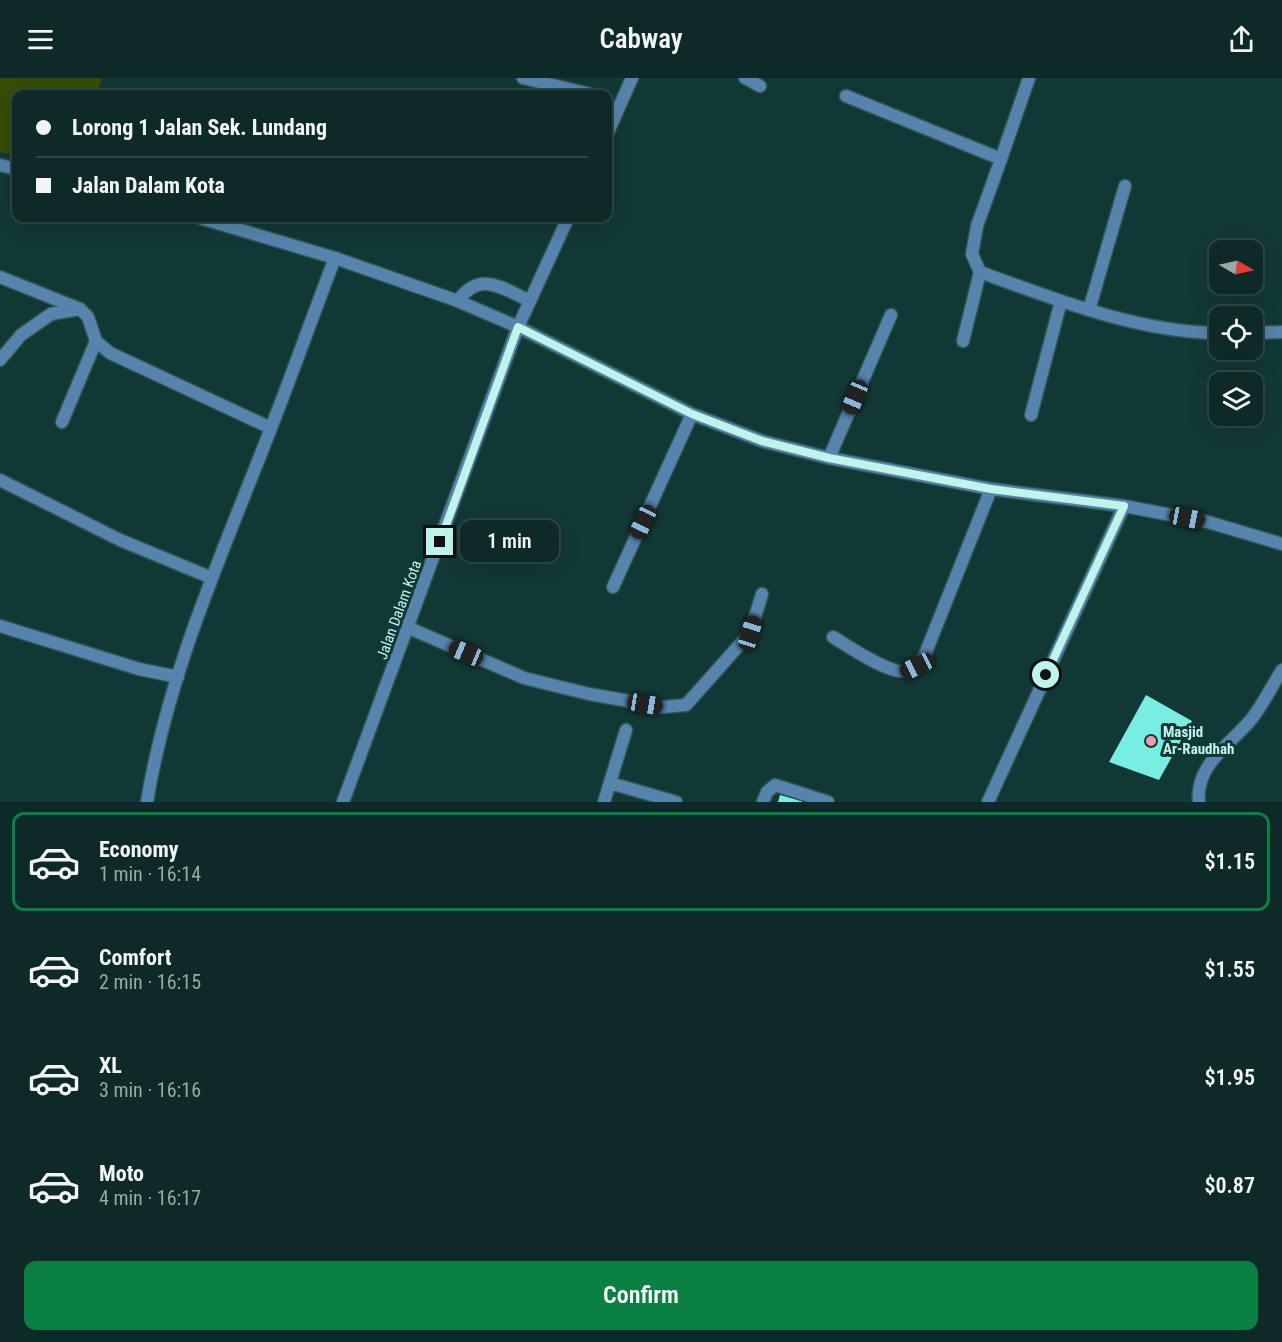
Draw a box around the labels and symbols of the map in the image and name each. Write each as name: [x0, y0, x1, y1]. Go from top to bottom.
north arrow: [1209, 240, 1263, 294]
car: [840, 377, 870, 417]
car: [627, 502, 659, 542]
car: [1168, 506, 1206, 530]
callout: 1 min: [461, 521, 560, 563]
route end: [426, 528, 453, 555]
street label: Jalan Dalam Kota: [373, 558, 425, 662]
car: [736, 613, 764, 653]
car: [446, 638, 486, 668]
car: [897, 650, 937, 682]
route start: [1032, 661, 1059, 688]
car: [626, 692, 664, 716]
place label: Masjid Ar-Raudhah: [1163, 723, 1234, 758]
marker: Masjid Ar-Raudhah: [1144, 734, 1158, 748]

